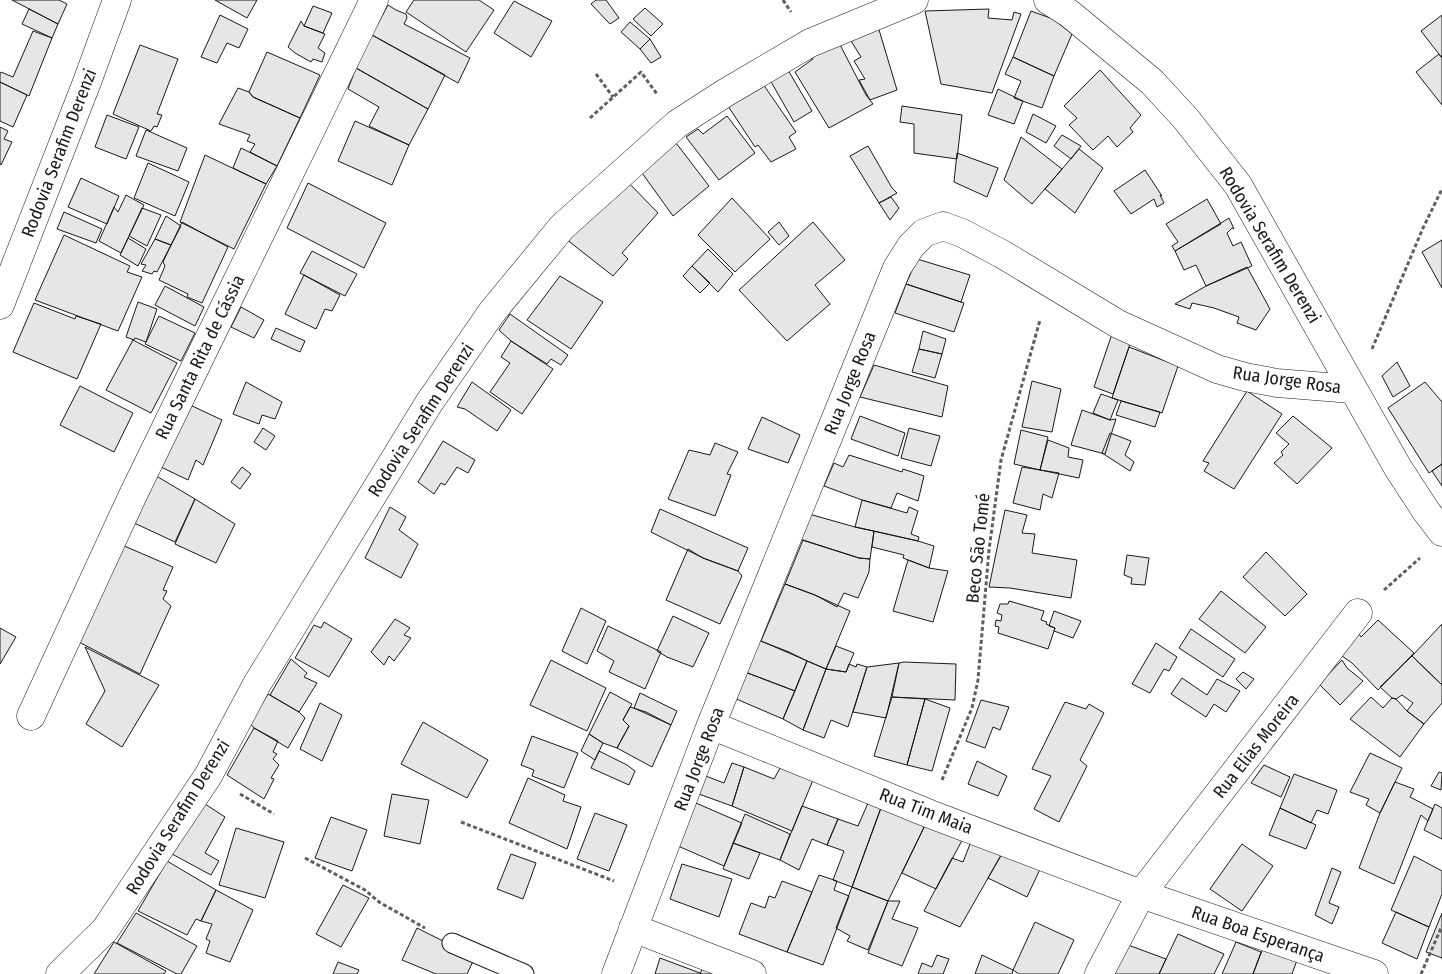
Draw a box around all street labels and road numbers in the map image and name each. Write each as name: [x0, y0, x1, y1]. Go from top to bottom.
street label: Rodovia Serafim Derenzi: [17, 66, 101, 240]
street label: Rodovia Serafim Derenzi: [1215, 163, 1325, 327]
street label: Rua Santa Rita de Cássia: [151, 271, 250, 443]
street label: Rua Jorge Rosa: [819, 328, 881, 438]
street label: Rodovia Serafim Derenzi: [363, 339, 479, 501]
street label: Rua Jorge Rosa: [1231, 361, 1343, 399]
street label: Beco São Tomé: [961, 492, 995, 604]
street label: Rua Elias Moreira: [1208, 689, 1304, 803]
street label: Rua Jorge Rosa: [669, 704, 729, 814]
street label: Rodovia Serafim Derenzi: [121, 735, 235, 899]
street label: Rua Tim Maia: [876, 783, 976, 839]
street label: Rua Boa Esperança: [1189, 901, 1328, 967]

